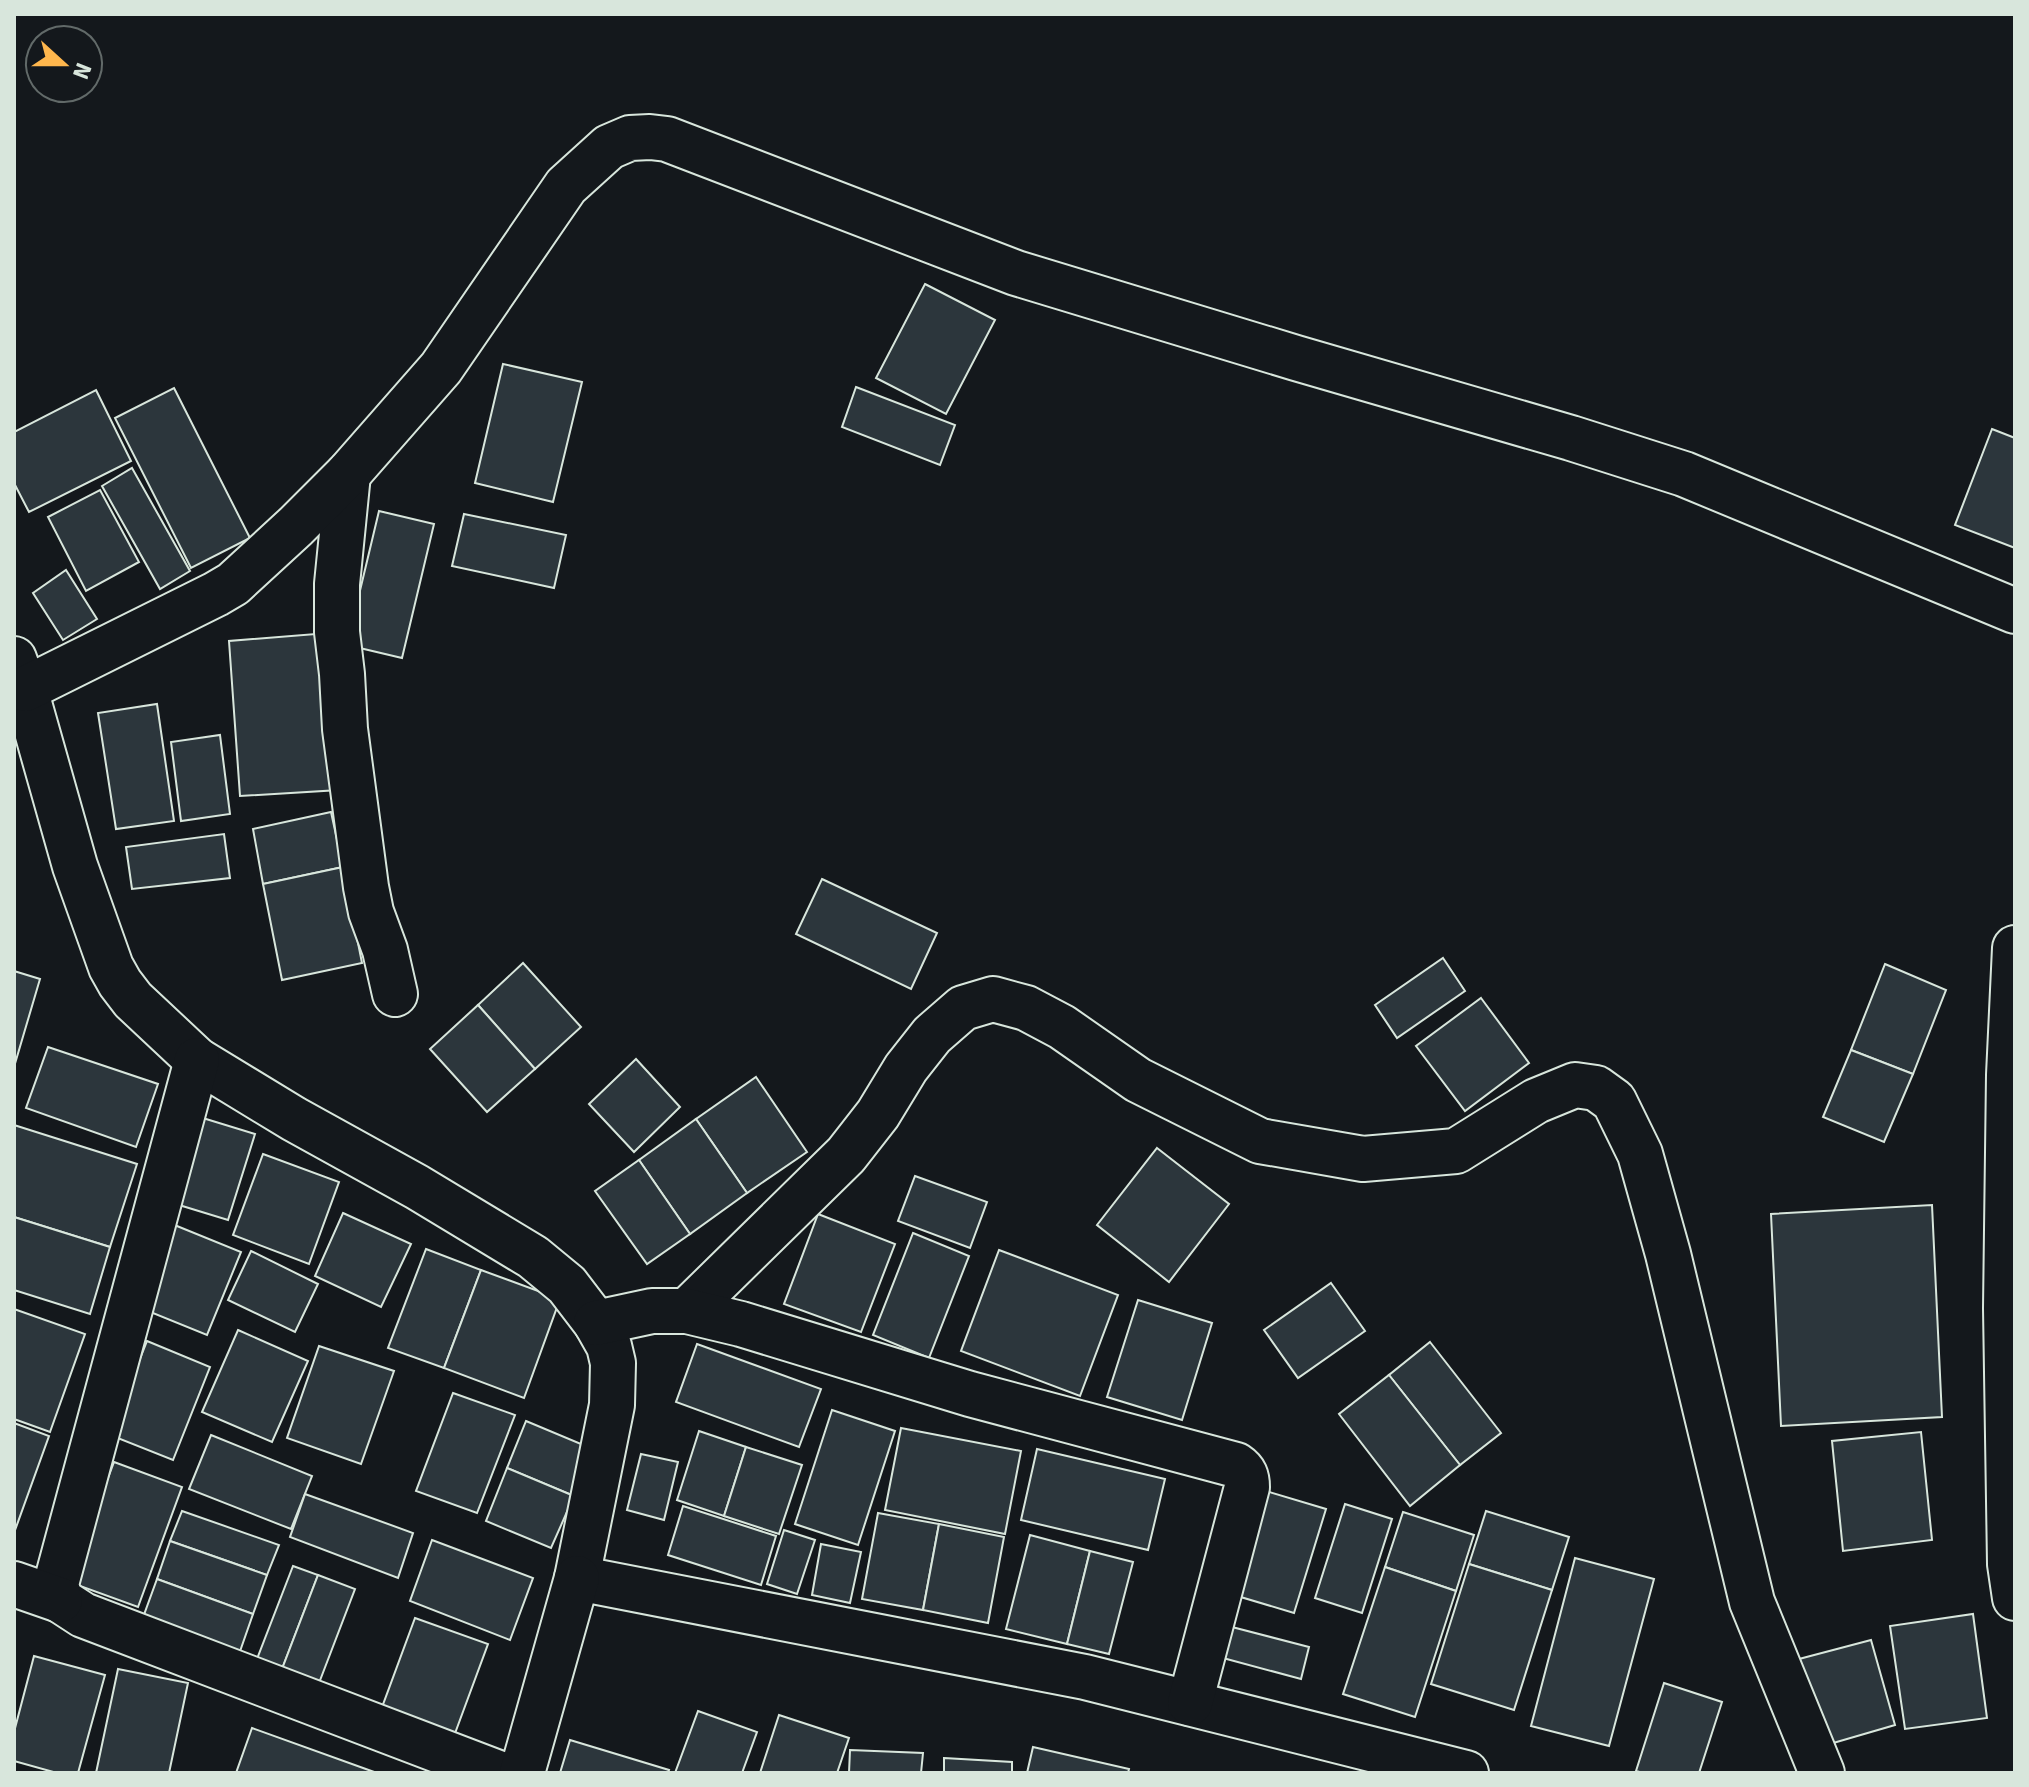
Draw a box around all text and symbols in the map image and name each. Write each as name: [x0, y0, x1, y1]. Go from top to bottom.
north arrow: [24, 24, 104, 104]
text: N: [67, 59, 98, 83]

